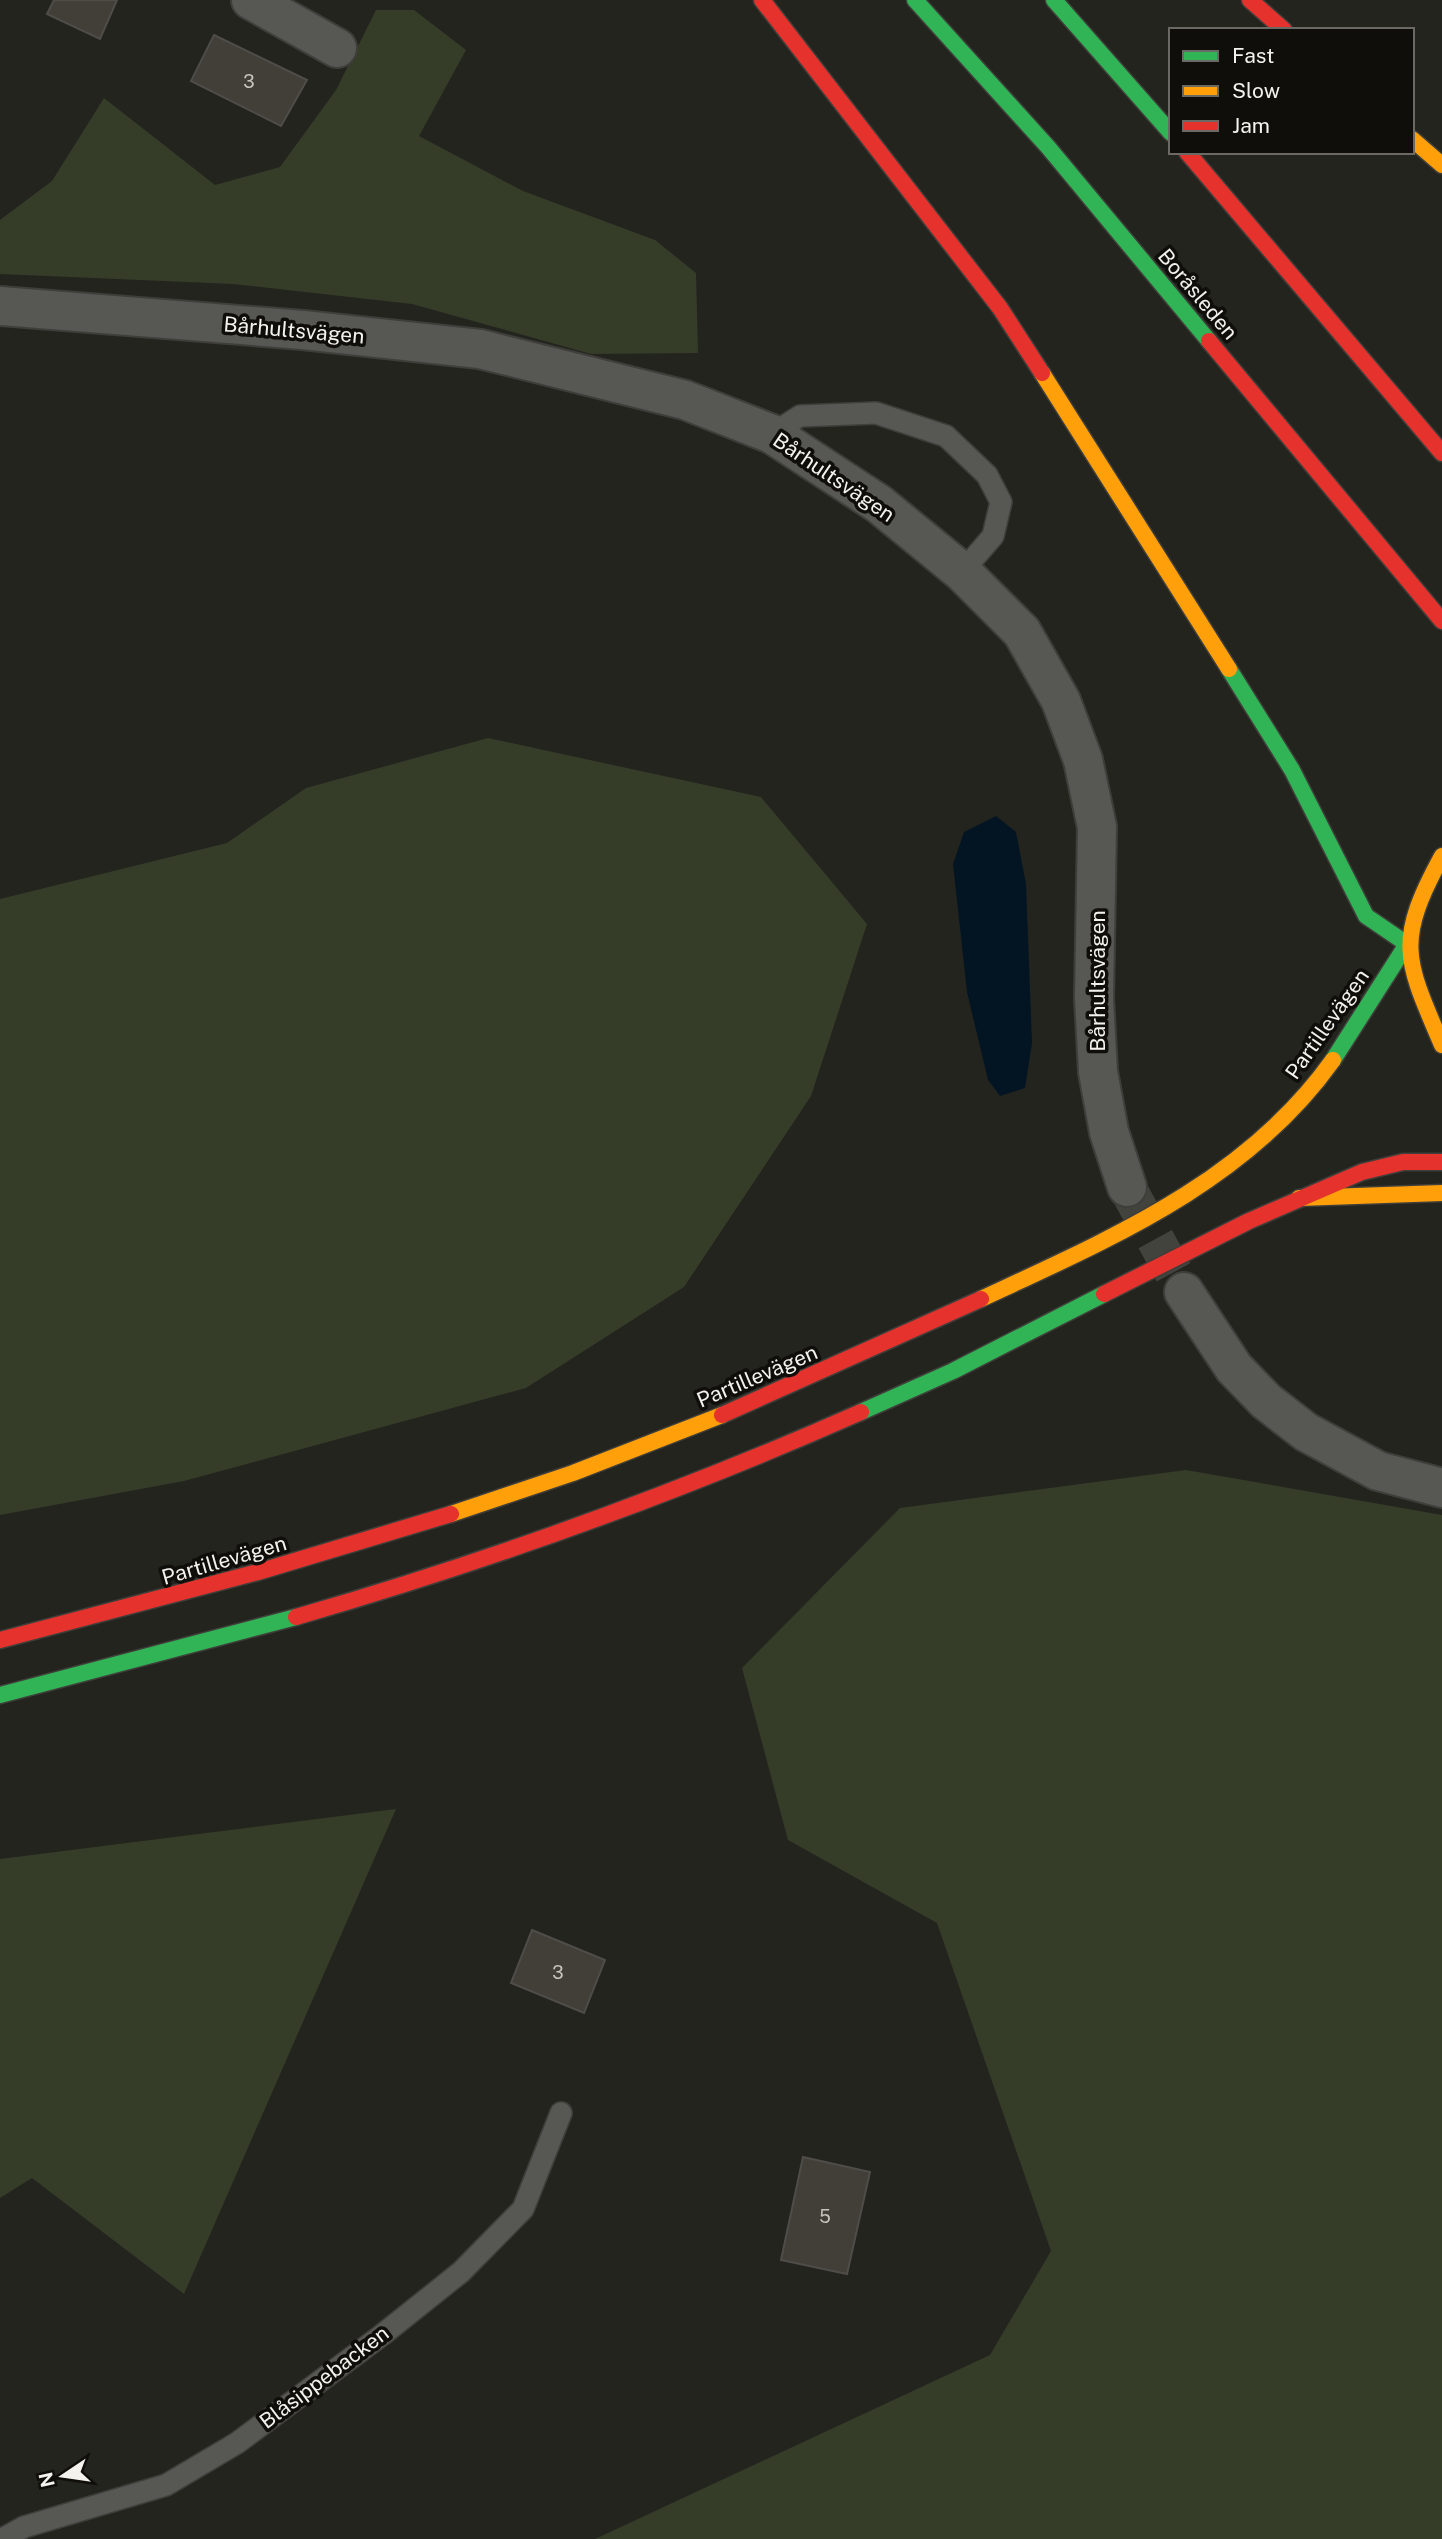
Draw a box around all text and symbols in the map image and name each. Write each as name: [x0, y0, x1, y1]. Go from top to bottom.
legend: [1169, 28, 1414, 154]
text: Fast: [1232, 43, 1274, 68]
house number: 3: [243, 71, 255, 92]
text: Slow: [1232, 78, 1280, 103]
text: Jam: [1232, 113, 1270, 138]
street label: Boråsleden: [1153, 244, 1243, 344]
street label: Bårhultsvägen: [223, 311, 365, 349]
street label: Bårhultsvägen: [768, 427, 900, 527]
street label: Bårhultsvägen: [1085, 910, 1110, 1052]
street label: Partillevägen: [1280, 964, 1374, 1084]
street label: Partillevägen: [693, 1339, 821, 1413]
street label: Partillevägen: [159, 1530, 289, 1590]
house number: 3: [552, 1962, 564, 1983]
house number: 5: [819, 2206, 831, 2227]
street label: Blåsippebacken: [254, 2320, 394, 2434]
north arrow: [28, 2441, 98, 2511]
text: N: [34, 2470, 59, 2490]

